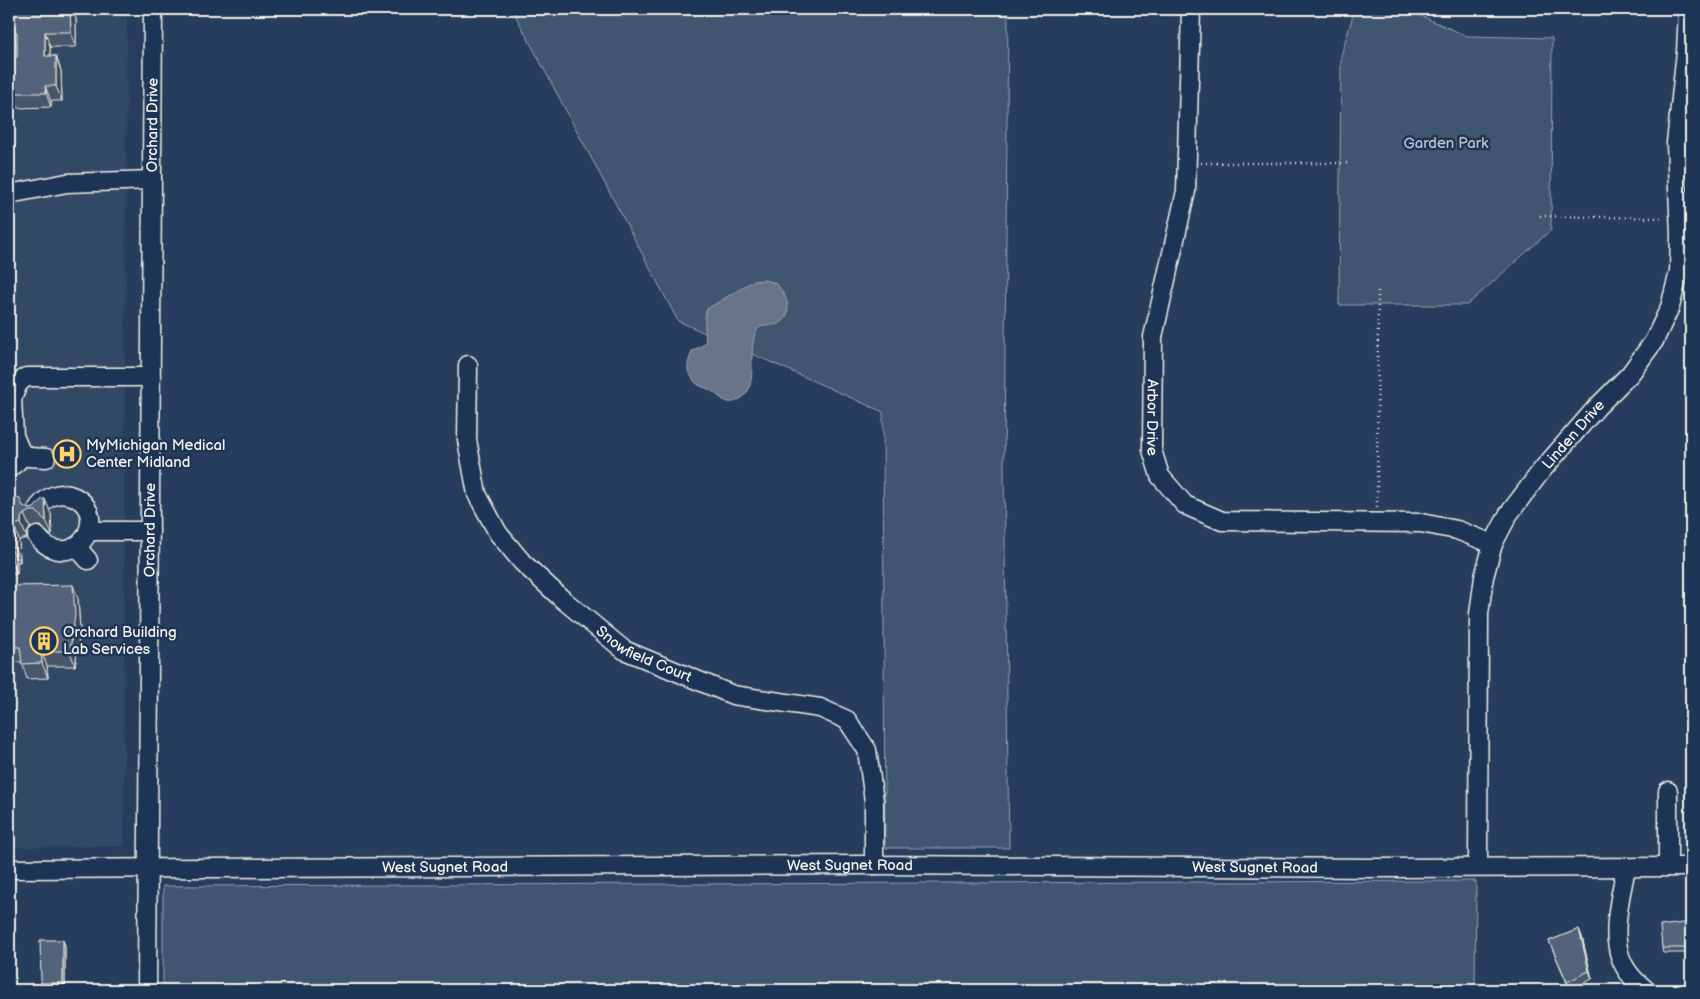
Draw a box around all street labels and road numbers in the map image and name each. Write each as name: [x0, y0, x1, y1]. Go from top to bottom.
street label: Orchard Drive: [143, 78, 162, 172]
street label: Arbor Drive: [1142, 379, 1163, 458]
street label: Linden Drive: [1538, 395, 1609, 473]
street label: Orchard Drive: [140, 483, 160, 577]
street label: Snowfield Court: [592, 621, 695, 687]
street label: West Sugnet Road: [787, 855, 913, 875]
street label: West Sugnet Road: [382, 857, 508, 877]
street label: West Sugnet Road: [1192, 857, 1318, 877]

